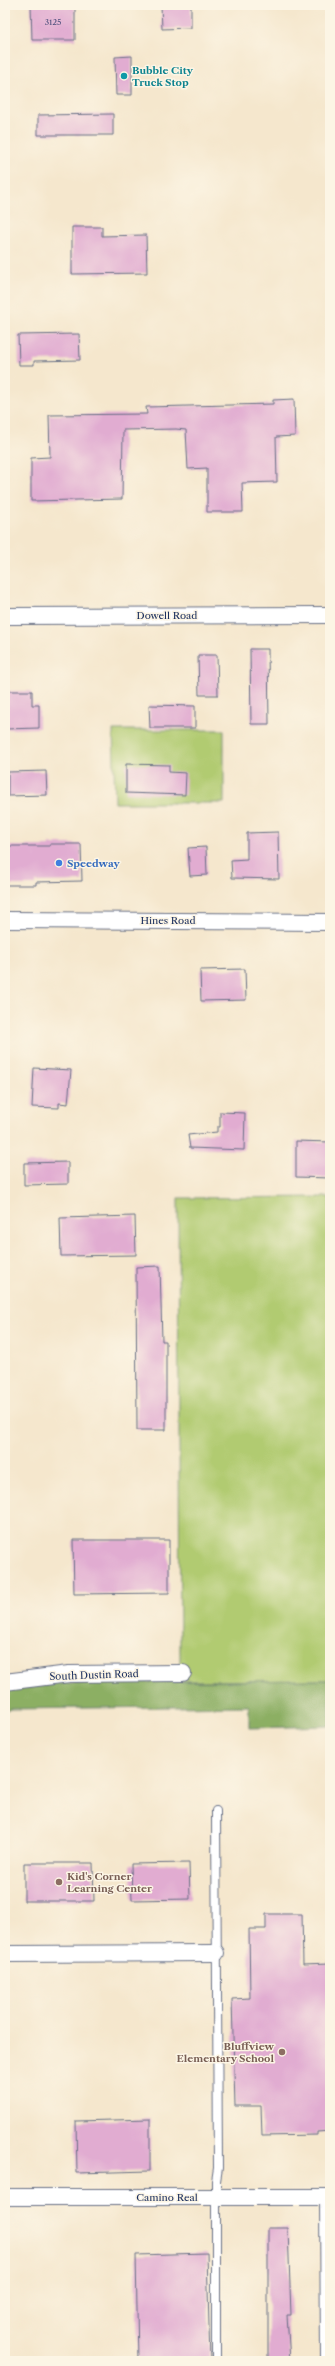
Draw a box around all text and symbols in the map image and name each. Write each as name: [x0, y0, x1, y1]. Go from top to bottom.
house number: 3125: [45, 17, 61, 27]
place label: Bubble City Truck Stop: [132, 64, 194, 89]
marker: Bubble City Truck Stop: [119, 71, 129, 81]
street label: Dowell Road: [137, 609, 197, 622]
place label: Speedway: [67, 857, 120, 870]
marker: Speedway: [54, 858, 64, 868]
street label: Hines Road: [140, 914, 196, 927]
street label: South Dustin Road: [49, 1667, 139, 1683]
place label: Kid's Corner Learning Center: [67, 1870, 152, 1895]
marker: Kid's Corner Learning Center: [54, 1877, 64, 1887]
place label: Bluffview Elementary School: [176, 2040, 275, 2065]
marker: Bluffview Elementary School: [277, 2047, 287, 2057]
street label: Camino Real: [136, 2191, 198, 2204]

